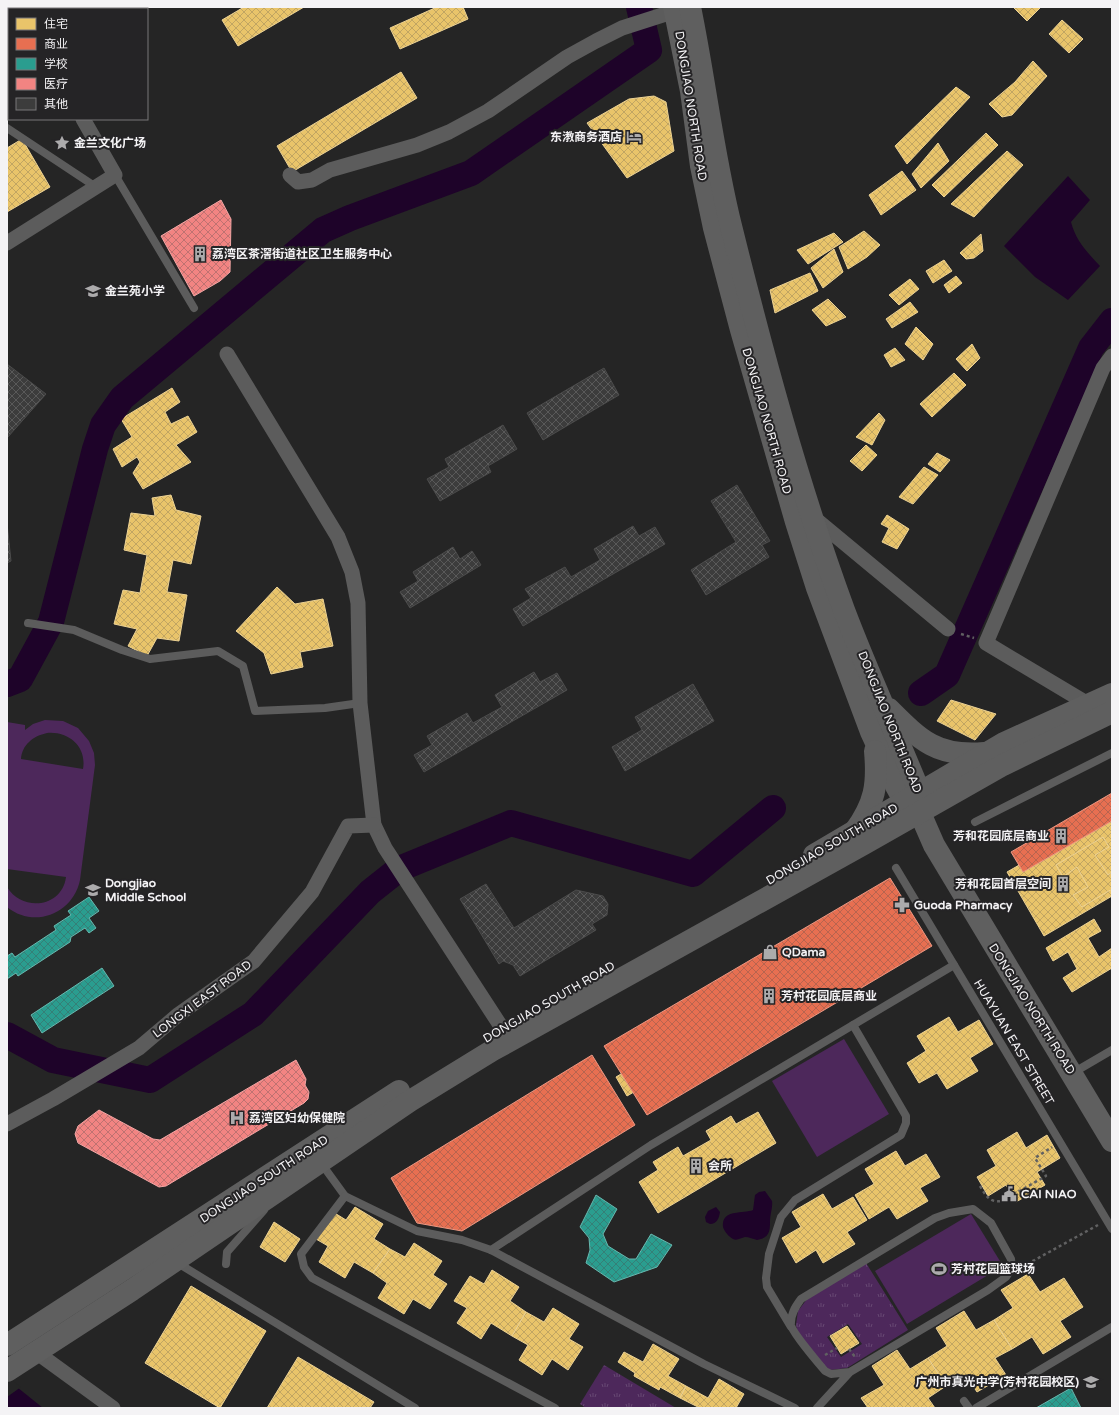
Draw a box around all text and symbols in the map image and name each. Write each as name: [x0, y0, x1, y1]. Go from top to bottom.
legend: [8, 8, 148, 120]
text: 住宅: [44, 17, 68, 31]
street label: DONGJIAO NORTH ROAD: [672, 30, 710, 182]
text: 商业: [44, 37, 68, 51]
text: 学校: [44, 57, 68, 71]
text: 医疗: [44, 77, 68, 91]
text: 其他: [44, 97, 68, 111]
hotel icon: 东漖商务酒店: [625, 128, 643, 146]
place label: 东漖商务酒店: [550, 130, 622, 144]
place icon: 金兰文化广场: [53, 134, 71, 152]
place label: 金兰文化广场: [74, 136, 146, 150]
building icon: 荔湾区茶滘街道社区卫生服务中心: [191, 245, 209, 263]
place label: 荔湾区茶滘街道社区卫生服务中心: [212, 247, 392, 261]
school or university icon: 金兰苑小学: [84, 282, 102, 300]
place label: 金兰苑小学: [105, 284, 165, 298]
street label: DONGJIAO NORTH ROAD: [739, 346, 795, 496]
street label: DONGJIAO NORTH ROAD: [855, 649, 925, 795]
street label: DONGJIAO SOUTH ROAD: [764, 800, 900, 888]
building icon: 芳和花园底层商业: [1052, 827, 1070, 845]
place label: 芳和花园底层商业: [953, 829, 1049, 843]
building icon: 芳和花园首层空间: [1054, 875, 1072, 893]
place label: Dongjiao Middle School: [105, 876, 186, 904]
place label: 芳和花园首层空间: [955, 877, 1051, 891]
school or university icon: Dongjiao Middle School: [84, 881, 102, 899]
pharmacy icon: Guoda Pharmacy: [893, 896, 911, 914]
place label: Guoda Pharmacy: [914, 898, 1013, 913]
street label: DONGJIAO NORTH ROAD: [986, 941, 1078, 1077]
shop icon: QDama: [761, 943, 779, 961]
place label: QDama: [782, 945, 825, 959]
street label: LONGXI EAST ROAD: [150, 957, 254, 1041]
street label: DONGJIAO SOUTH ROAD: [481, 958, 617, 1046]
street label: HUAYUAN EAST STREET: [971, 977, 1057, 1108]
building icon: 芳村花园底层商业: [760, 987, 778, 1005]
place label: 芳村花园底层商业: [781, 989, 877, 1003]
hospital icon: 荔湾区妇幼保健院: [228, 1109, 246, 1127]
place label: 荔湾区妇幼保健院: [249, 1111, 345, 1125]
street label: DONGJIAO SOUTH ROAD: [197, 1132, 331, 1226]
building icon: 会所: [687, 1157, 705, 1175]
place label: 会所: [708, 1159, 732, 1173]
public building icon: CAI NIAO: [1000, 1185, 1018, 1203]
place label: CAI NIAO: [1021, 1187, 1077, 1201]
sports icon: 芳村花园篮球场: [930, 1260, 948, 1278]
place label: 芳村花园篮球场: [951, 1262, 1035, 1276]
school or university icon: 广州市真光中学(芳村花园校区): [1082, 1373, 1100, 1391]
place label: 广州市真光中学(芳村花园校区): [916, 1375, 1079, 1389]

